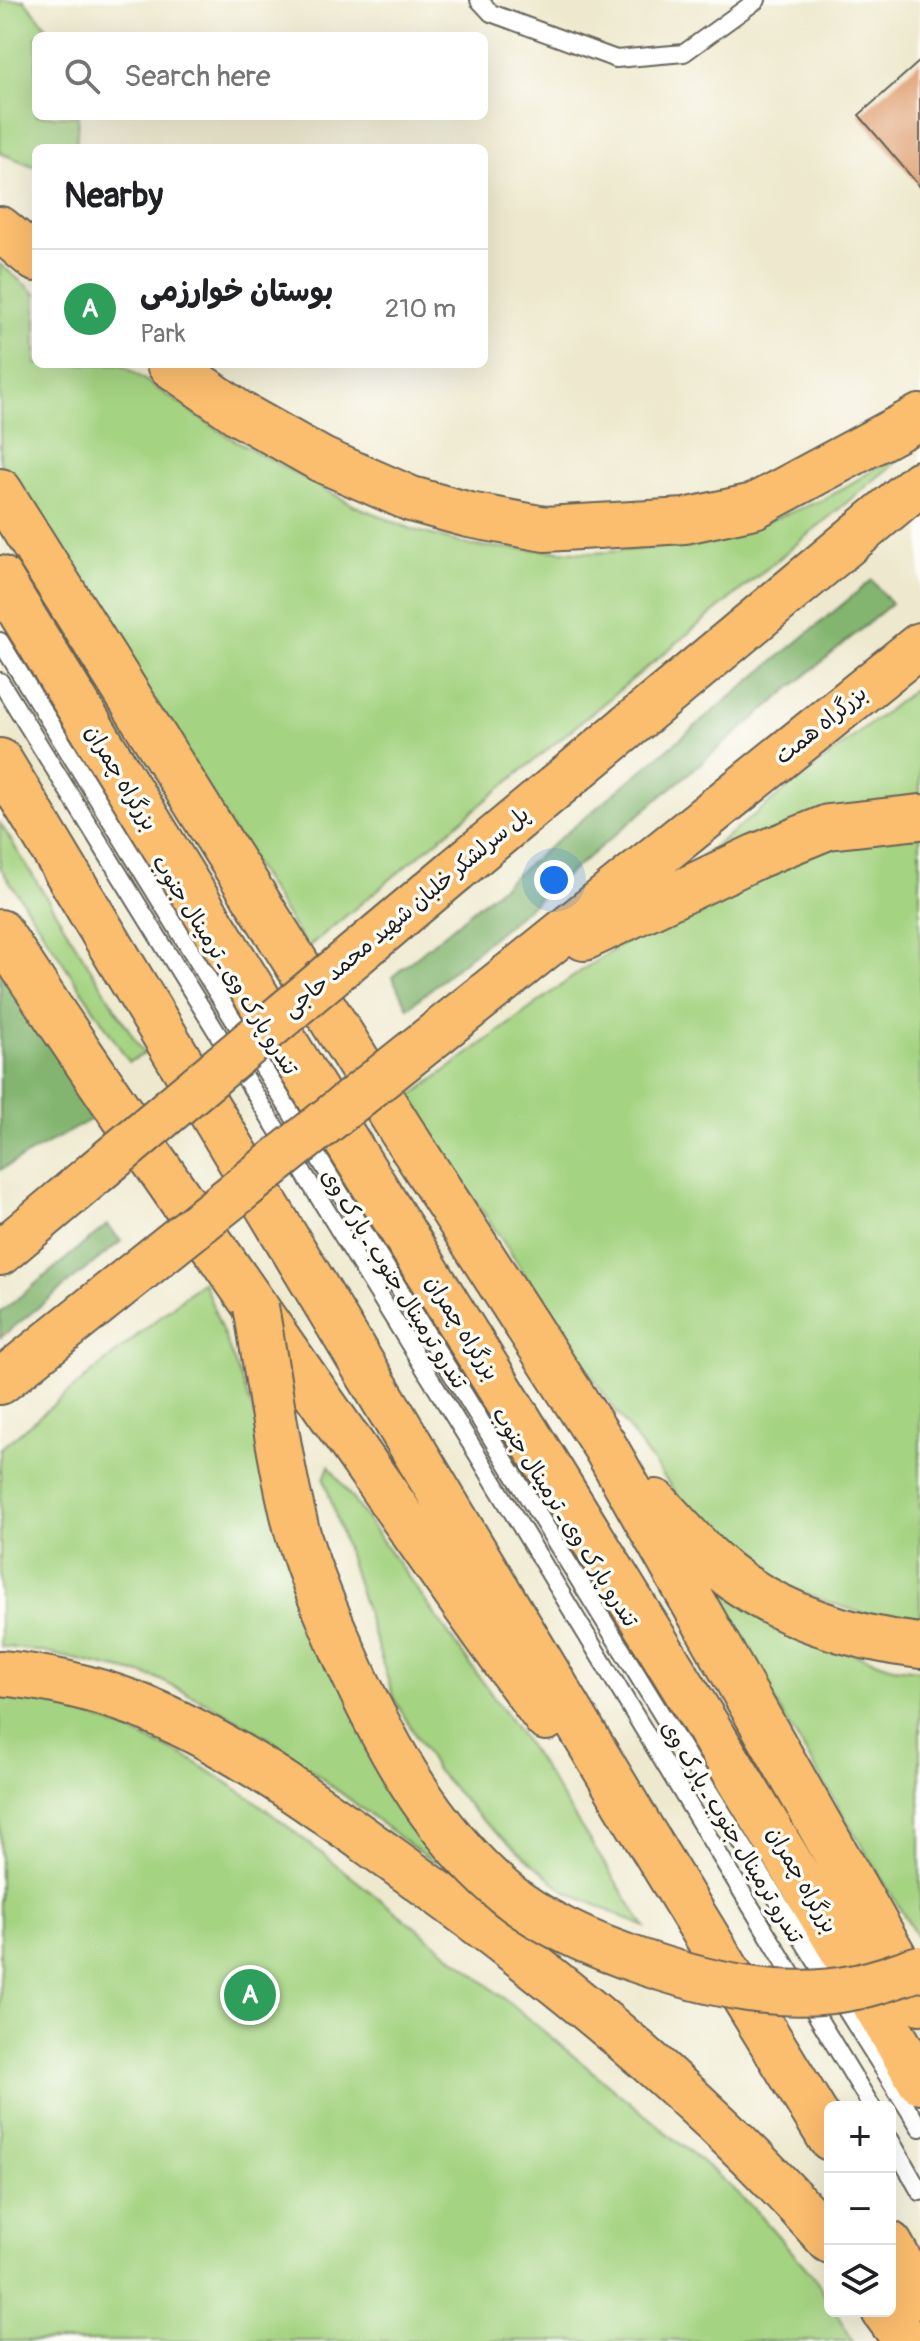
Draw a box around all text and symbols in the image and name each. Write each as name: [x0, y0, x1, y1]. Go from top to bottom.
search box: [32, 32, 488, 120]
icon: search: [60, 54, 104, 98]
text: Search here: [124, 58, 271, 95]
text: Nearby: [64, 175, 163, 218]
text: بوستان خوارزمی: [140, 273, 333, 310]
text: A: [82, 293, 98, 325]
text: 210 m: [385, 293, 456, 325]
text: Park: [140, 318, 186, 350]
street label: بزرگراه همت: [769, 679, 873, 771]
street label: بزرگراه چمران: [78, 720, 164, 836]
street label: پل سرلشکر خلبان شهید محمد حاجی: [277, 801, 535, 1023]
street label: تندرو پارک وی ـ ترمینال جنوب: [146, 850, 305, 1081]
your location: [534, 860, 574, 900]
street label: تندرو ترمینال جنوب ـ پارک وی: [315, 1164, 474, 1395]
street label: بزرگراه چمران: [419, 1270, 505, 1386]
street label: تندرو پارک وی ـ ترمینال جنوب: [486, 1402, 645, 1633]
street label: تندرو ترمینال جنوب ـ پارک وی: [654, 1716, 810, 1949]
street label: بزرگراه چمران: [760, 1822, 844, 1938]
pin: A: [224, 1965, 276, 2025]
map controls: [824, 2101, 896, 2317]
button: +: [824, 2101, 896, 2173]
button: −: [824, 2173, 896, 2245]
button: layers: [824, 2245, 896, 2317]

